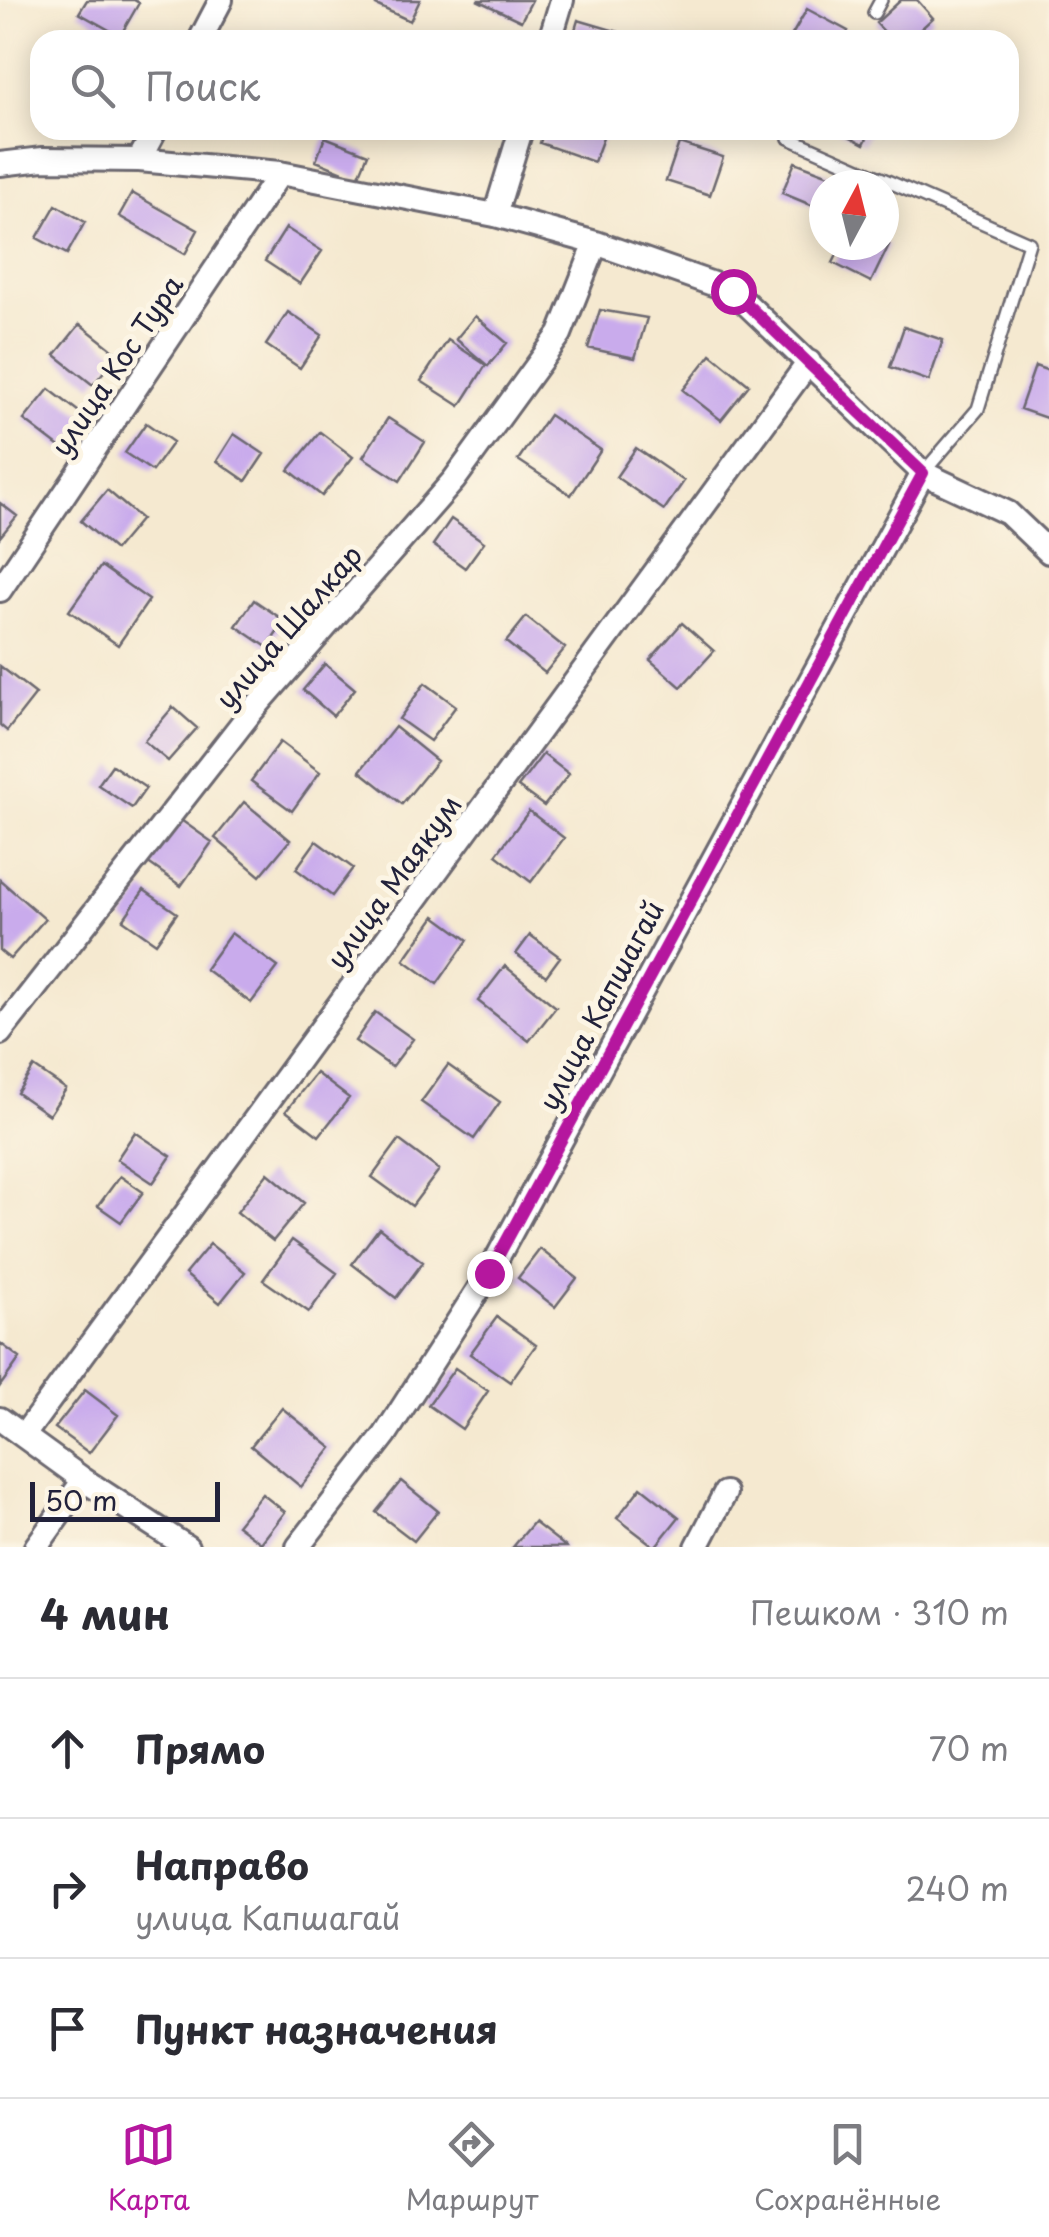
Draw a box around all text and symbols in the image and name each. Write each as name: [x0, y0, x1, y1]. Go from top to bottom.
search box: [30, 30, 1019, 140]
text: Поиск: [145, 57, 260, 114]
icon: search: [65, 58, 120, 113]
north arrow: [809, 170, 899, 260]
street label: улица Кос Тура: [39, 265, 193, 464]
route start: [711, 269, 757, 315]
street label: улица Шалкар: [204, 534, 372, 718]
street label: улица Маякум: [315, 785, 471, 977]
street label: улица Капшагай: [526, 892, 674, 1118]
route end: [467, 1251, 513, 1297]
scale bar: [30, 1477, 220, 1522]
text: 50 m: [45, 1478, 118, 1521]
text: 4 мин: [40, 1581, 170, 1644]
text: Пешком · 310 m: [750, 1588, 1009, 1636]
text: Прямо: [135, 1720, 265, 1777]
icon: ahead: [40, 1721, 95, 1776]
text: 70 m: [929, 1724, 1009, 1772]
text: Направо: [135, 1836, 309, 1893]
icon: right: [40, 1861, 95, 1916]
text: 240 m: [906, 1864, 1009, 1912]
text: улица Капшагай: [135, 1893, 400, 1941]
text: Пункт назначения: [135, 2000, 498, 2057]
icon: arrive: [40, 2001, 95, 2056]
tab: Карта: [108, 2117, 190, 2220]
tab: Маршрут: [406, 2117, 538, 2220]
tab: Сохранённые: [754, 2117, 941, 2220]

